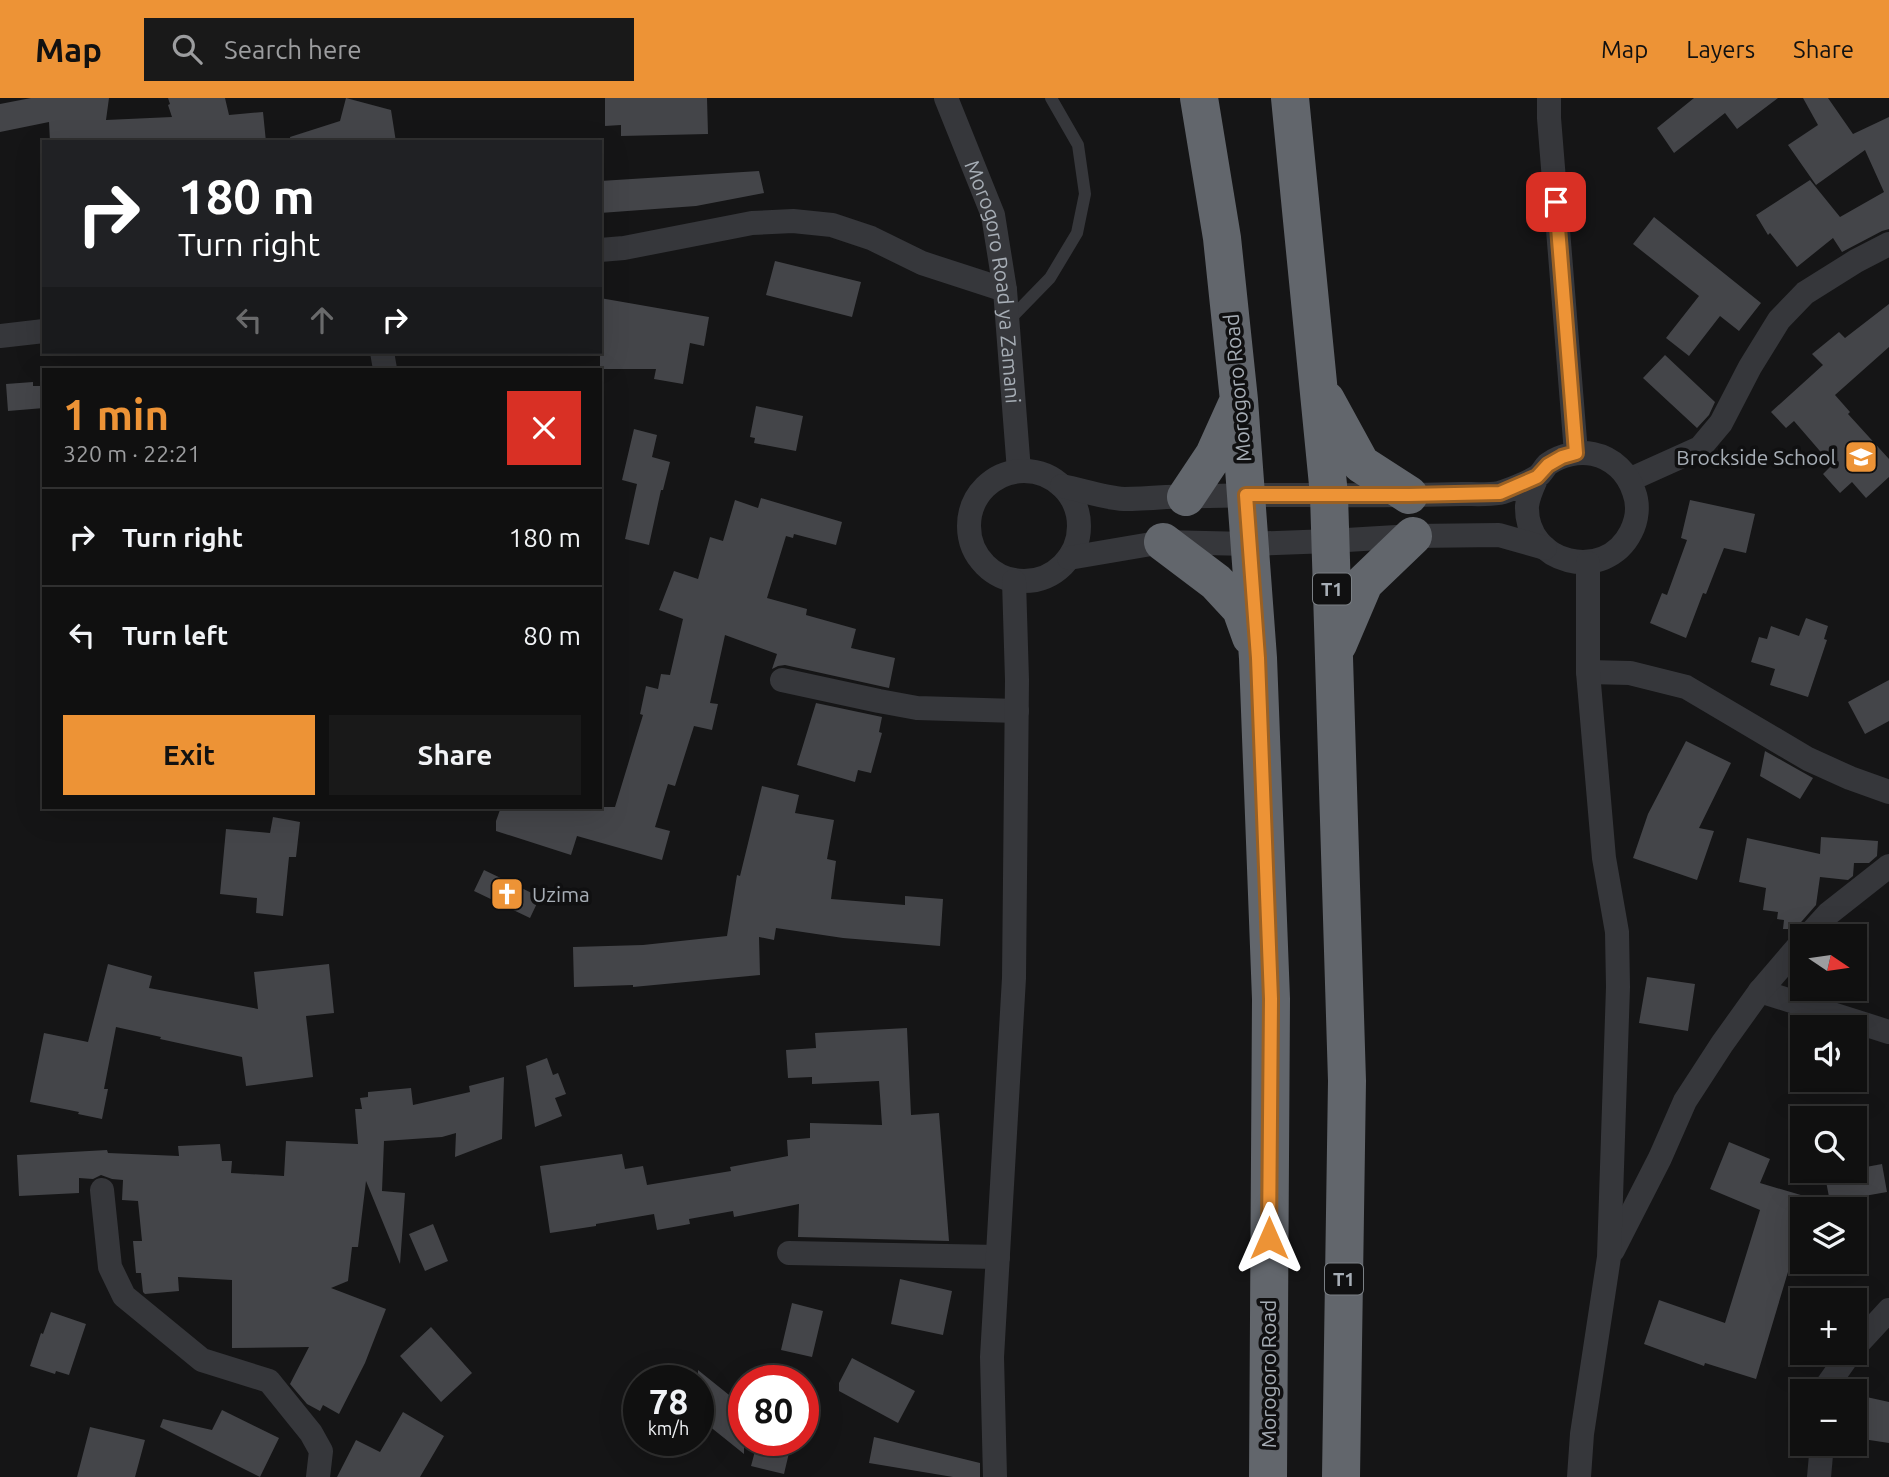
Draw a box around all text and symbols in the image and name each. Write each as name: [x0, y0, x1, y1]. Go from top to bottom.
search box: [144, 18, 634, 81]
icon: search: [168, 30, 206, 68]
text: Map: [35, 31, 102, 68]
text: Search here: [224, 35, 362, 64]
text: Map: [1601, 36, 1648, 63]
text: Layers: [1686, 36, 1755, 63]
text: Share: [1793, 36, 1854, 63]
street label: Morogoro Road ya Zamani: [960, 157, 1026, 405]
icon: right: [63, 168, 154, 259]
text: 180 m: [178, 168, 315, 223]
pin: [1526, 172, 1586, 232]
icon: arrive: [1537, 183, 1575, 221]
text: Turn right: [178, 226, 320, 262]
icon: left: [230, 301, 268, 339]
icon: ahead: [303, 301, 341, 339]
icon: right: [376, 301, 414, 339]
street label: Morogoro Road: [1219, 313, 1255, 463]
text: 1 min: [63, 391, 169, 438]
button: close: [507, 391, 581, 465]
school or university icon: Brockside School: [1842, 438, 1880, 476]
text: 320 m · 22:21: [63, 441, 201, 466]
place label: Brockside School: [1676, 445, 1836, 469]
icon: right: [63, 518, 101, 556]
text: Turn right: [122, 523, 243, 552]
text: 180 m: [509, 523, 581, 552]
road number: T1: [1313, 574, 1351, 604]
icon: left: [63, 616, 101, 654]
text: Turn left: [122, 621, 228, 650]
text: 80 m: [523, 621, 581, 650]
button: Exit: [63, 715, 315, 795]
button: Share: [329, 715, 581, 795]
church icon: Uzima: [488, 875, 526, 913]
place label: Uzima: [532, 882, 590, 906]
north arrow: [1790, 924, 1867, 1001]
map controls: [1790, 924, 1867, 1456]
button: sound: [1790, 1015, 1867, 1092]
button: search: [1790, 1106, 1867, 1183]
button: layers: [1790, 1197, 1867, 1274]
position arrow: [1232, 1201, 1306, 1275]
road number: T1: [1325, 1264, 1363, 1294]
button: +: [1790, 1288, 1867, 1365]
street label: Morogoro Road: [1256, 1300, 1280, 1448]
speed limit sign: 80: [728, 1365, 819, 1456]
button: −: [1790, 1379, 1867, 1456]
text: 78: [649, 1381, 688, 1421]
text: km/h: [648, 1418, 689, 1438]

